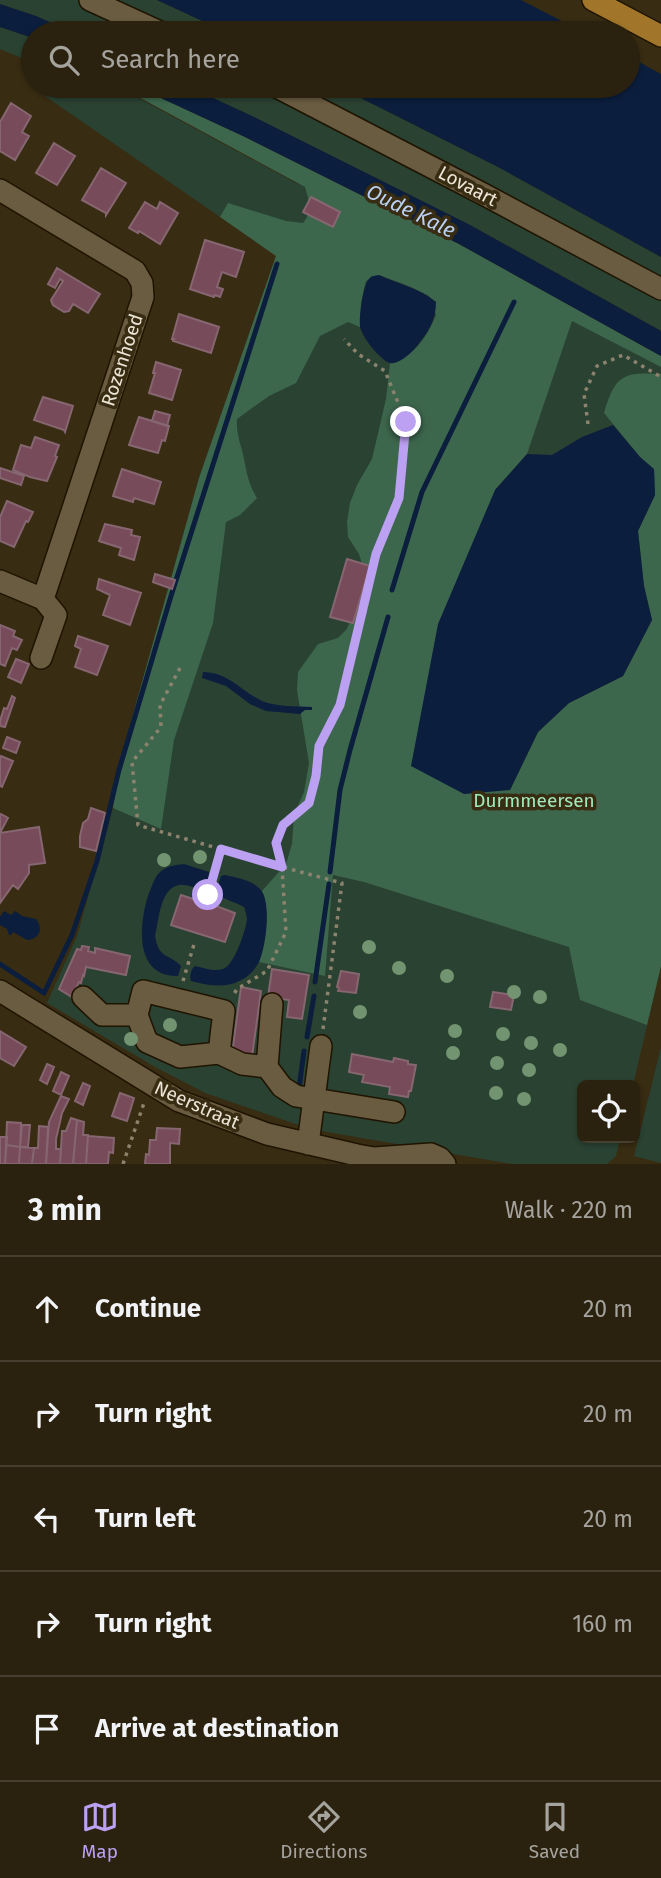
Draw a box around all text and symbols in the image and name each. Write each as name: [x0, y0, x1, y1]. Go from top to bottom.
search box: [21, 21, 640, 98]
icon: search: [45, 41, 83, 79]
text: Search here: [101, 44, 240, 75]
street label: Lovaart: [434, 161, 502, 211]
water label: Oude Kale: [362, 178, 460, 244]
street label: Rozenhoed: [96, 311, 148, 409]
route end: [390, 406, 421, 437]
park label: Durmmeersen: [473, 789, 595, 812]
route start: [192, 879, 223, 910]
street label: Neerstraat: [151, 1076, 243, 1134]
map controls: [577, 1080, 640, 1143]
button: locate: [577, 1080, 640, 1143]
text: 3 min: [28, 1192, 102, 1228]
text: Walk · 220 m: [505, 1196, 633, 1224]
icon: ahead: [28, 1290, 66, 1328]
text: Continue: [95, 1293, 201, 1324]
text: 20 m: [583, 1295, 633, 1323]
icon: right: [28, 1395, 66, 1433]
text: Turn right: [95, 1398, 212, 1429]
text: 20 m: [583, 1400, 633, 1428]
icon: left: [28, 1500, 66, 1538]
text: Turn left: [95, 1503, 196, 1534]
text: 20 m: [583, 1505, 633, 1533]
icon: right: [28, 1605, 66, 1643]
text: Turn right: [95, 1608, 212, 1639]
text: 160 m: [572, 1610, 633, 1638]
icon: arrive: [28, 1710, 66, 1748]
text: Arrive at destination: [95, 1713, 339, 1744]
tab: Map: [81, 1798, 119, 1863]
tab: Directions: [280, 1798, 367, 1863]
tab: Saved: [529, 1798, 580, 1863]

